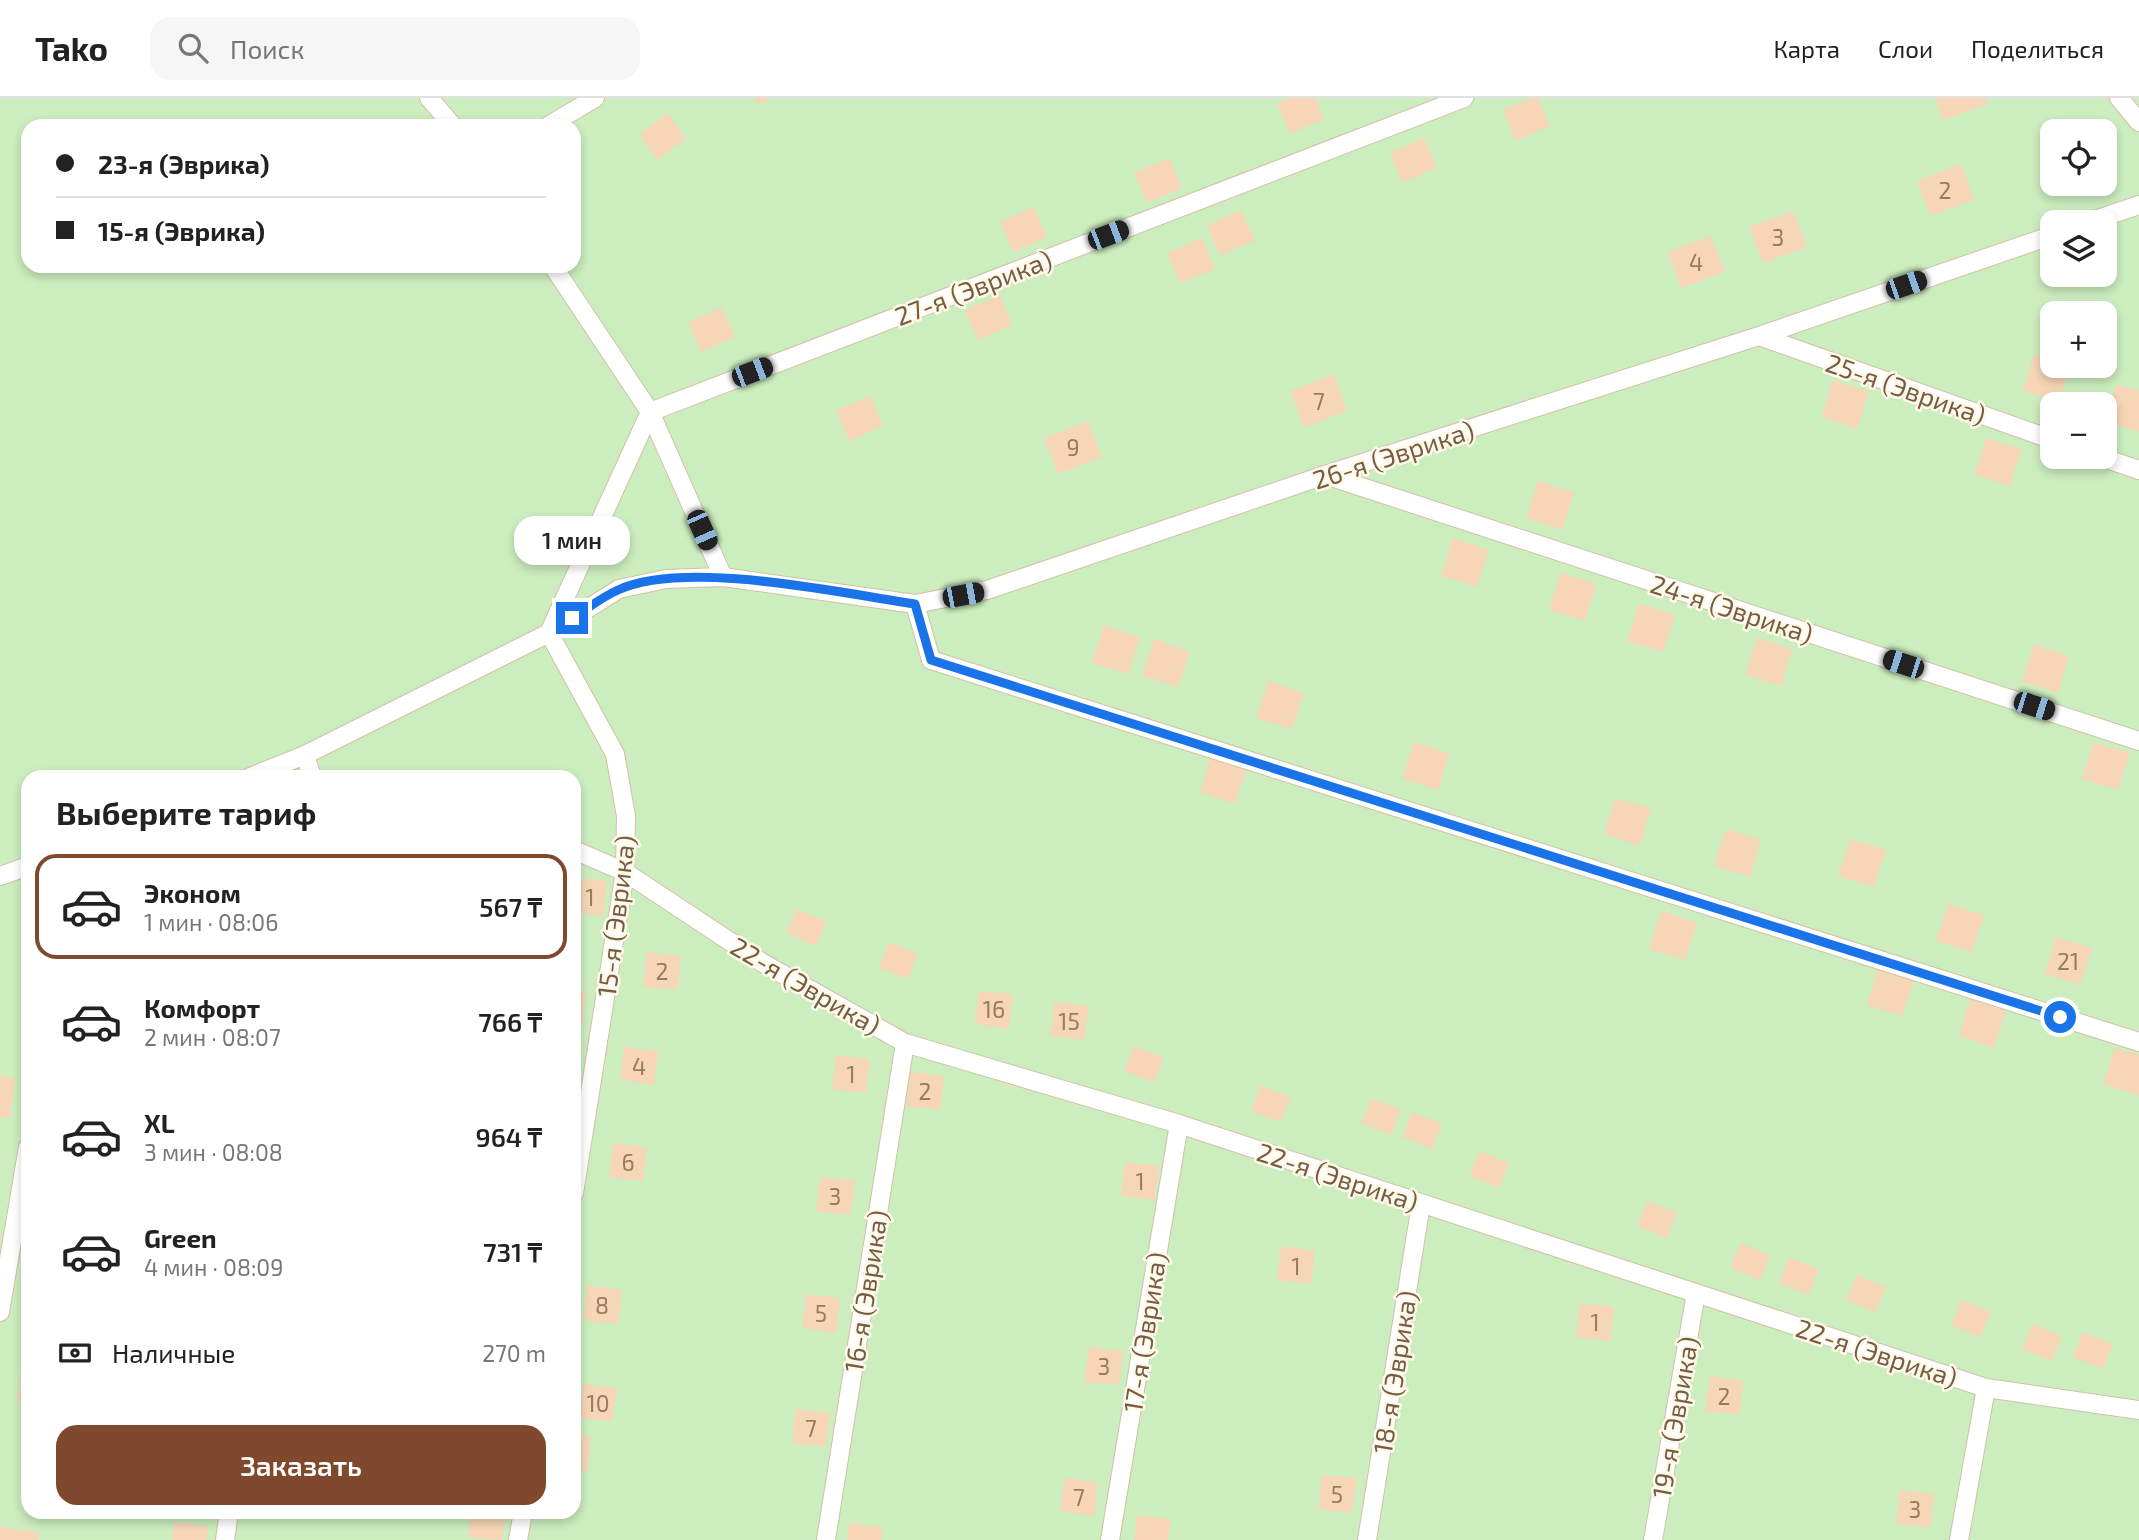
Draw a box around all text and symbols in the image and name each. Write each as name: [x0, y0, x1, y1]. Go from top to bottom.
search box: [150, 17, 640, 80]
text: Tako: [35, 28, 108, 68]
icon: search: [174, 29, 212, 67]
text: Поиск: [230, 33, 304, 64]
text: Карта: [1773, 34, 1840, 63]
text: Слои: [1878, 34, 1933, 63]
text: Поделиться: [1971, 34, 2104, 63]
map controls: [2040, 119, 2117, 469]
button: locate: [2040, 119, 2117, 196]
text: 23-я (Эврика): [98, 148, 269, 179]
house number: 2: [1939, 176, 1951, 204]
button: layers: [2040, 210, 2117, 287]
text: 15-я (Эврика): [98, 215, 265, 246]
car: [1085, 218, 1132, 252]
house number: 3: [1772, 223, 1784, 251]
street label: 27-я (Эврика): [890, 243, 1056, 331]
house number: 4: [1689, 248, 1703, 276]
car: [1883, 268, 1930, 302]
button: +: [2040, 301, 2117, 378]
street label: 25-я (Эврика): [1822, 346, 1990, 430]
car: [729, 355, 776, 389]
house number: 7: [1313, 387, 1325, 415]
button: −: [2040, 392, 2117, 469]
street label: 26-я (Эврика): [1308, 413, 1478, 495]
house number: 9: [1066, 433, 1080, 461]
car: [684, 507, 721, 553]
callout: 1 мин: [514, 517, 630, 566]
text: 1 мин: [542, 526, 602, 554]
street label: 24-я (Эврика): [1647, 567, 1817, 649]
car: [941, 581, 986, 609]
route end: [556, 602, 588, 634]
car: [1880, 648, 1927, 680]
car: [2011, 690, 2058, 722]
text: Выберите тариф: [56, 793, 316, 831]
street label: 15-я (Эврика): [590, 833, 640, 999]
icon: car: [60, 875, 123, 938]
text: Эконом: [144, 877, 241, 908]
house number: 1: [585, 883, 595, 911]
text: 567 ₸: [479, 891, 542, 922]
text: 1 мин · 08:06: [144, 908, 278, 936]
street label: 22-я (Эврика): [726, 930, 886, 1040]
house number: 21: [2057, 947, 2079, 975]
house number: 2: [656, 957, 668, 985]
icon: car: [60, 990, 123, 1053]
text: Комфорт: [144, 992, 260, 1023]
house number: 16: [983, 995, 1005, 1023]
route start: [2044, 1001, 2076, 1033]
text: 766 ₸: [478, 1006, 542, 1037]
house number: 15: [1058, 1007, 1080, 1035]
text: 2 мин · 08:07: [144, 1023, 281, 1051]
house number: 4: [632, 1052, 646, 1080]
house number: 1: [846, 1060, 856, 1088]
house number: 2: [919, 1077, 931, 1105]
icon: car: [60, 1105, 123, 1168]
text: XL: [144, 1107, 175, 1138]
text: 964 ₸: [476, 1121, 542, 1152]
street label: 22-я (Эврика): [1254, 1135, 1422, 1217]
text: 3 мин · 08:08: [144, 1138, 283, 1166]
house number: 6: [621, 1148, 635, 1176]
house number: 1: [1135, 1167, 1145, 1195]
house number: 3: [829, 1182, 841, 1210]
street label: 16-я (Эврика): [837, 1208, 893, 1374]
icon: car: [60, 1220, 123, 1283]
text: Green: [144, 1222, 217, 1253]
text: 731 ₸: [483, 1236, 542, 1267]
street label: 17-я (Эврика): [1116, 1250, 1172, 1414]
house number: 1: [1291, 1252, 1301, 1280]
text: 4 мин · 08:09: [144, 1253, 283, 1281]
street label: 18-я (Эврика): [1366, 1288, 1422, 1456]
house number: 8: [595, 1291, 609, 1319]
house number: 5: [815, 1299, 827, 1327]
house number: 1: [1590, 1308, 1600, 1336]
street label: 22-я (Эврика): [1793, 1311, 1961, 1393]
icon: cash: [56, 1334, 94, 1372]
street label: 19-я (Эврика): [1645, 1334, 1703, 1500]
text: Наличные: [112, 1337, 235, 1368]
text: 270 m: [482, 1339, 546, 1367]
house number: 3: [1098, 1352, 1110, 1380]
house number: 2: [1718, 1382, 1730, 1410]
house number: 10: [586, 1389, 610, 1417]
house number: 7: [805, 1414, 817, 1442]
button: Заказать: [56, 1425, 546, 1505]
house number: 5: [1331, 1480, 1343, 1508]
house number: 7: [1073, 1483, 1085, 1511]
house number: 3: [1909, 1495, 1921, 1523]

